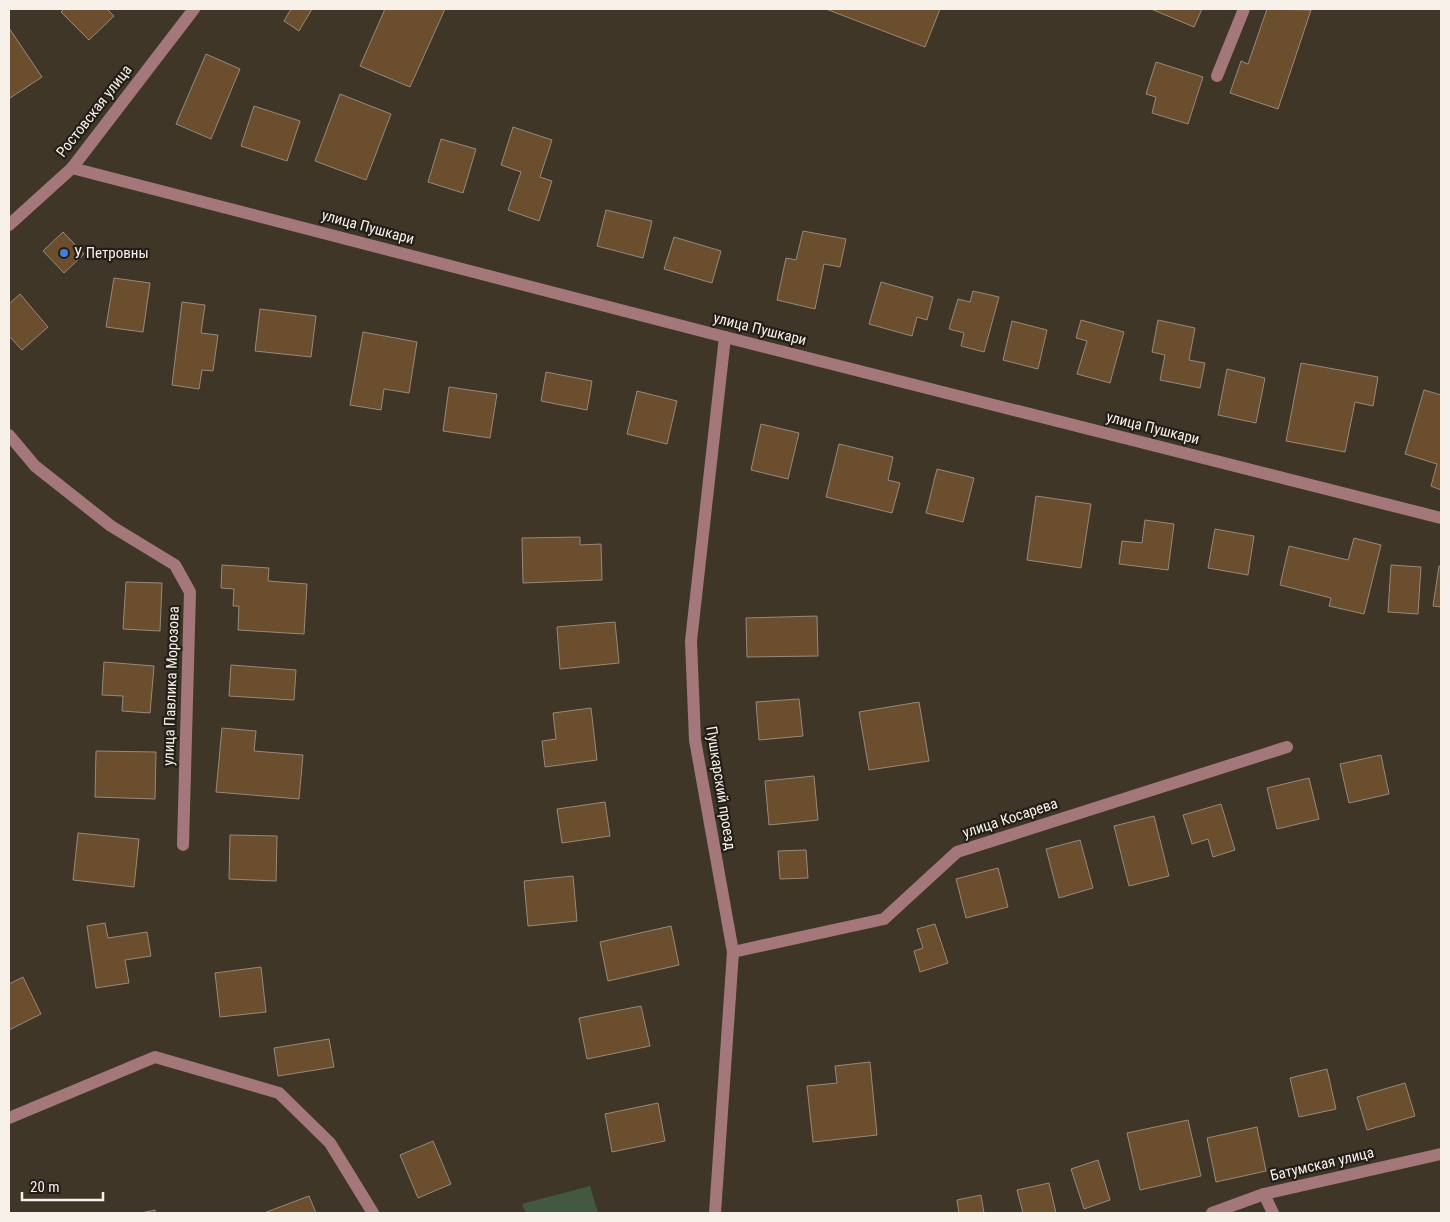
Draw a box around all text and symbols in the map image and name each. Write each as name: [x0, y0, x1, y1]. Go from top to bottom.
street label: Ростовская улица: [52, 61, 136, 161]
street label: улица Пушкари: [320, 206, 416, 248]
place label: У Петровны: [74, 244, 149, 262]
marker: У Петровны: [58, 247, 70, 259]
street label: улица Пушкари: [712, 309, 808, 349]
street label: улица Пушкари: [1105, 408, 1201, 448]
street label: улица Павлика Морозова: [159, 606, 183, 766]
street label: Пушкарский проезд: [702, 725, 740, 851]
street label: улица Косарева: [960, 794, 1060, 842]
street label: Батумская улица: [1268, 1143, 1376, 1185]
scale bar: [22, 1170, 104, 1202]
text: 20 m: [30, 1178, 60, 1196]

